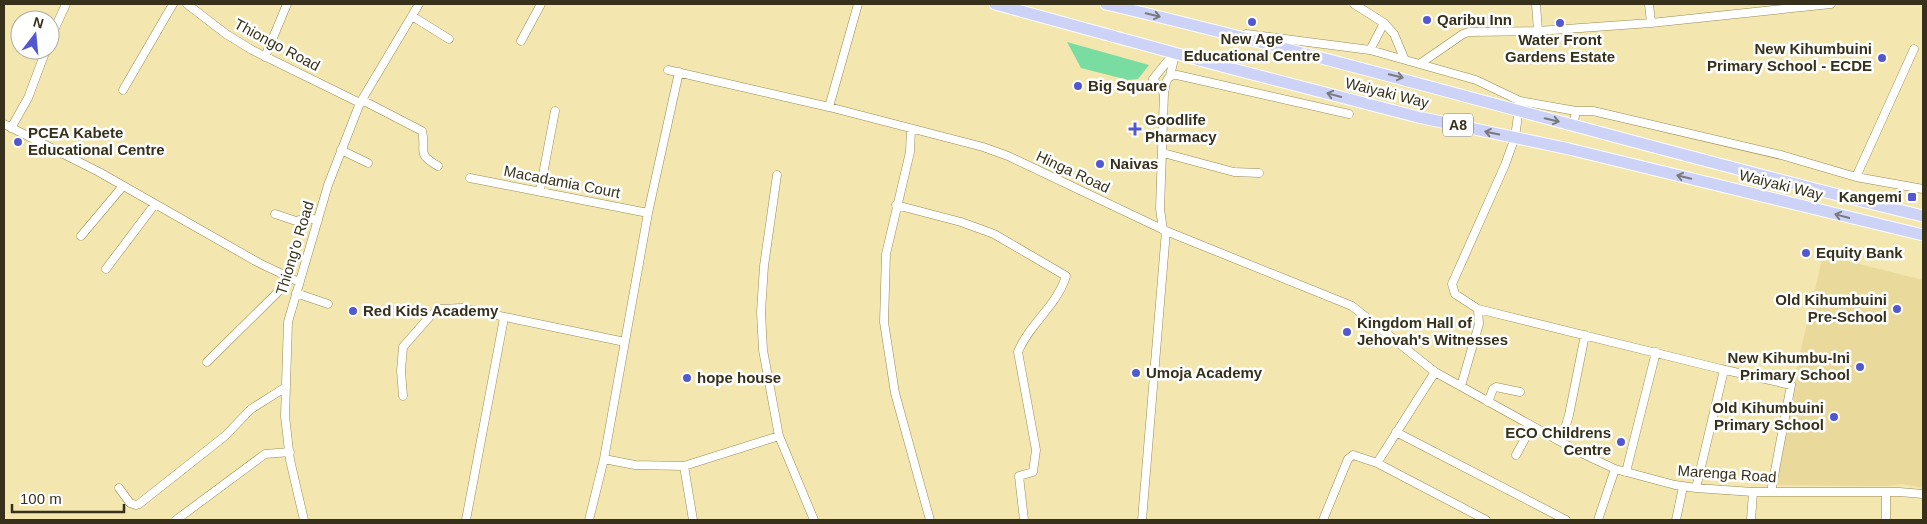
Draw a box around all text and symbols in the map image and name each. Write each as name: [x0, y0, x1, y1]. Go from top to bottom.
north arrow: [10, 10, 60, 60]
one-way arrow: [1145, 11, 1161, 20]
place label: Qaribu Inn: [1437, 11, 1512, 28]
text: N: [32, 13, 46, 32]
marker: Qaribu Inn: [1421, 14, 1433, 26]
street label: Thiongo Road: [232, 15, 323, 74]
marker: New Age Educational Centre: [1246, 16, 1258, 28]
marker: Water Front Gardens Estate: [1554, 17, 1566, 29]
place label: New Age Educational Centre: [1184, 30, 1320, 64]
place label: Water Front Gardens Estate: [1505, 31, 1615, 65]
place label: New Kihumbuini Primary School - ECDE: [1707, 40, 1872, 74]
marker: New Kihumbuini Primary School - ECDE: [1876, 52, 1888, 64]
one-way arrow: [1387, 72, 1403, 82]
street label: Waiyaki Way: [1344, 74, 1431, 111]
place label: Big Square: [1088, 77, 1167, 94]
marker: Big Square: [1072, 80, 1084, 92]
one-way arrow: [1326, 90, 1342, 99]
place label: Goodlife Pharmacy: [1145, 111, 1217, 145]
road number: A8: [1443, 114, 1473, 136]
one-way arrow: [1544, 116, 1560, 125]
marker: Goodlife Pharmacy: [1129, 123, 1141, 135]
place label: PCEA Kabete Educational Centre: [28, 124, 165, 158]
one-way arrow: [1484, 127, 1500, 137]
marker: PCEA Kabete Educational Centre: [12, 136, 24, 148]
street label: Hinga Road: [1034, 147, 1113, 196]
place label: Naivas: [1110, 155, 1158, 172]
marker: Naivas: [1094, 158, 1106, 170]
street label: Macadamia Court: [502, 162, 623, 201]
street label: Waiyaki Way: [1738, 166, 1825, 203]
one-way arrow: [1677, 172, 1693, 181]
place label: Kangemi: [1839, 188, 1902, 205]
marker: Kangemi: [1906, 191, 1918, 203]
street label: Thiong'o Road: [272, 199, 317, 297]
one-way arrow: [1834, 211, 1850, 220]
place label: Equity Bank: [1816, 244, 1903, 261]
marker: Equity Bank: [1800, 247, 1812, 259]
place label: Old Kihumbuini Pre-School: [1775, 291, 1887, 325]
place label: Red Kids Academy: [363, 302, 499, 319]
marker: Old Kihumbuini Pre-School: [1891, 303, 1903, 315]
marker: Red Kids Academy: [347, 305, 359, 317]
place label: Kingdom Hall of Jehovah's Witnesses: [1357, 314, 1508, 348]
marker: Kingdom Hall of Jehovah's Witnesses: [1341, 326, 1353, 338]
place label: New Kihumbu-Ini Primary School: [1728, 349, 1850, 383]
marker: New Kihumbu-Ini Primary School: [1854, 361, 1866, 373]
place label: Umoja Academy: [1146, 364, 1263, 381]
marker: Umoja Academy: [1130, 367, 1142, 379]
place label: hope house: [697, 369, 781, 386]
marker: hope house: [681, 372, 693, 384]
place label: Old Kihumbuini Primary School: [1712, 399, 1824, 433]
marker: Old Kihumbuini Primary School: [1828, 411, 1840, 423]
place label: ECO Childrens Centre: [1505, 424, 1611, 458]
marker: ECO Childrens Centre: [1615, 436, 1627, 448]
street label: Marenga Road: [1677, 462, 1777, 485]
scale bar: [12, 482, 125, 514]
text: 100 m: [20, 490, 62, 507]

